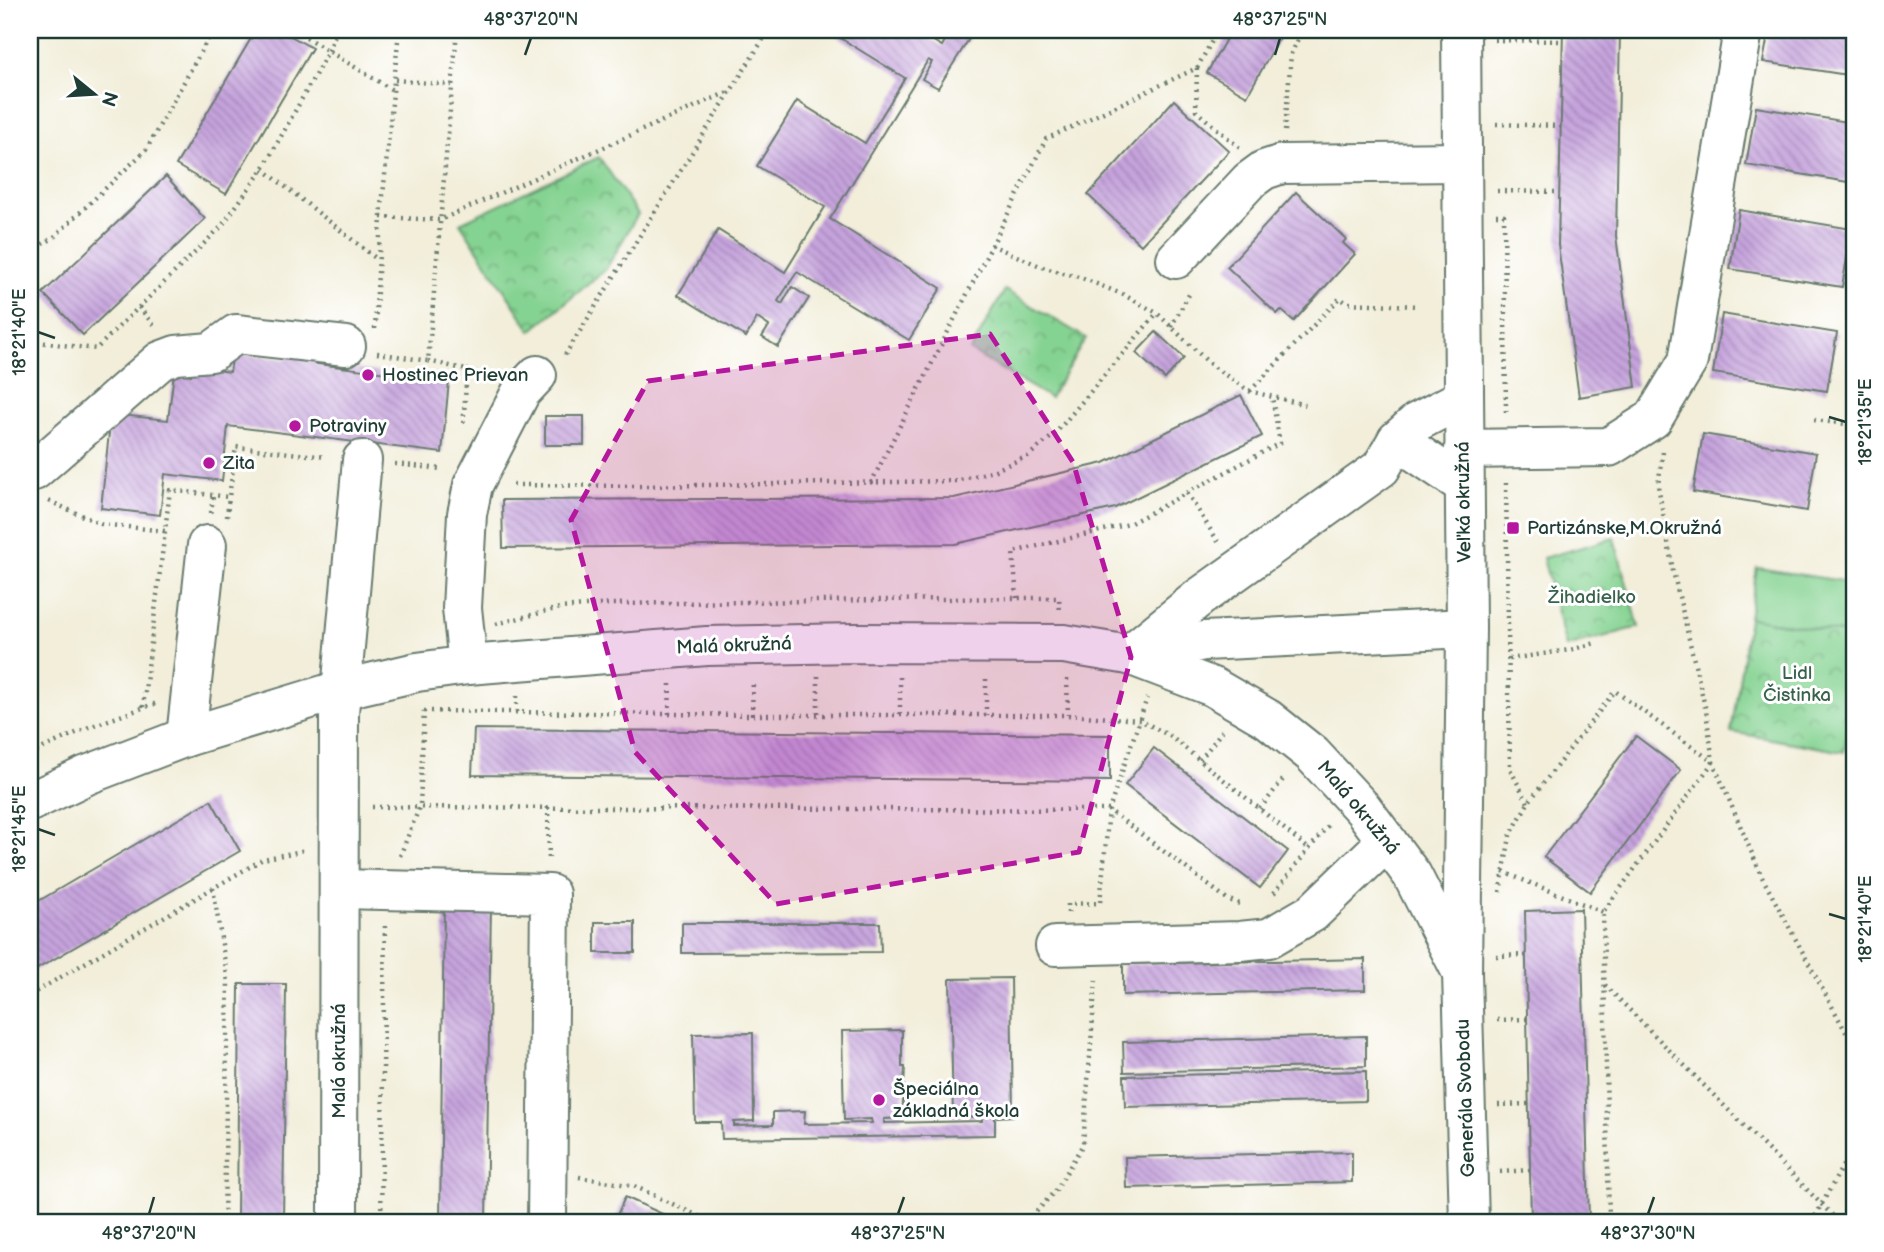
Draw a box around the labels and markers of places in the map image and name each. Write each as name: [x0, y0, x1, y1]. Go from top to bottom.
place label: Hostinec Prievan: [382, 364, 528, 387]
marker: Hostinec Prievan: [360, 367, 376, 383]
place label: Potraviny: [309, 415, 387, 438]
marker: Potraviny: [287, 418, 303, 434]
place label: Zita: [222, 452, 255, 475]
marker: Zita: [201, 455, 217, 471]
place label: Partizánske,M.Okružná: [1527, 517, 1722, 540]
marker: Partizánske,M.Okružná: [1505, 520, 1521, 536]
place label: Špeciálna základná škola: [893, 1078, 1019, 1123]
marker: Špeciálna základná škola: [871, 1092, 887, 1108]

